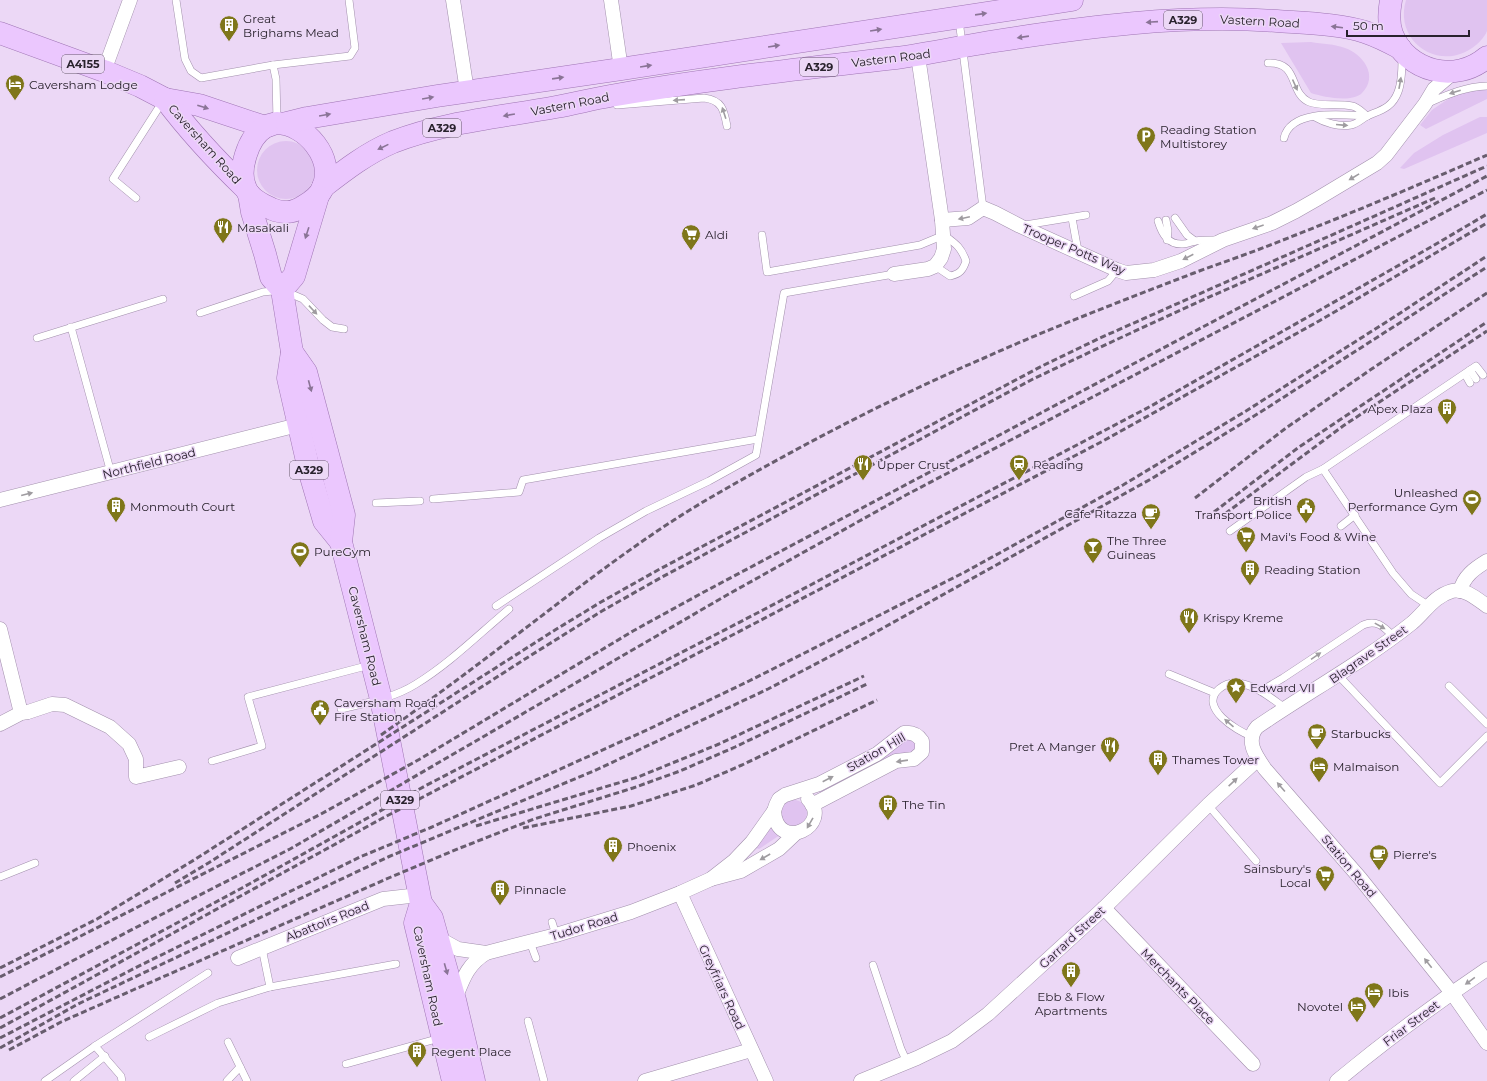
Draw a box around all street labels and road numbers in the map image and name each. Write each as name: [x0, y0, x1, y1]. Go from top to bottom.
road number: A329: [1164, 11, 1202, 29]
street label: Vastern Road: [1220, 11, 1300, 31]
street label: Vastern Road: [850, 46, 932, 70]
road number: A4155: [62, 55, 104, 73]
road number: A329: [800, 58, 838, 76]
street label: Vastern Road: [529, 89, 611, 119]
street label: Caversham Road: [165, 101, 245, 187]
road number: A329: [423, 119, 461, 137]
street label: Trooper Potts Way: [1020, 221, 1128, 278]
street label: Northfield Road: [101, 444, 197, 482]
road number: A329: [290, 461, 328, 479]
street label: Caversham Road: [345, 585, 385, 687]
street label: Blagrave Street: [1326, 621, 1410, 686]
street label: Station Hill: [844, 729, 908, 775]
road number: A329: [381, 791, 419, 809]
street label: Station Road: [1318, 832, 1380, 900]
street label: Abattoirs Road: [283, 897, 371, 945]
street label: Garrard Street: [1036, 903, 1108, 971]
street label: Tudor Road: [548, 909, 620, 943]
street label: Caversham Road: [410, 925, 446, 1027]
street label: Greyfriars Road: [696, 942, 748, 1032]
street label: Merchants Place: [1138, 945, 1218, 1027]
street label: Friar Street: [1380, 997, 1442, 1049]

